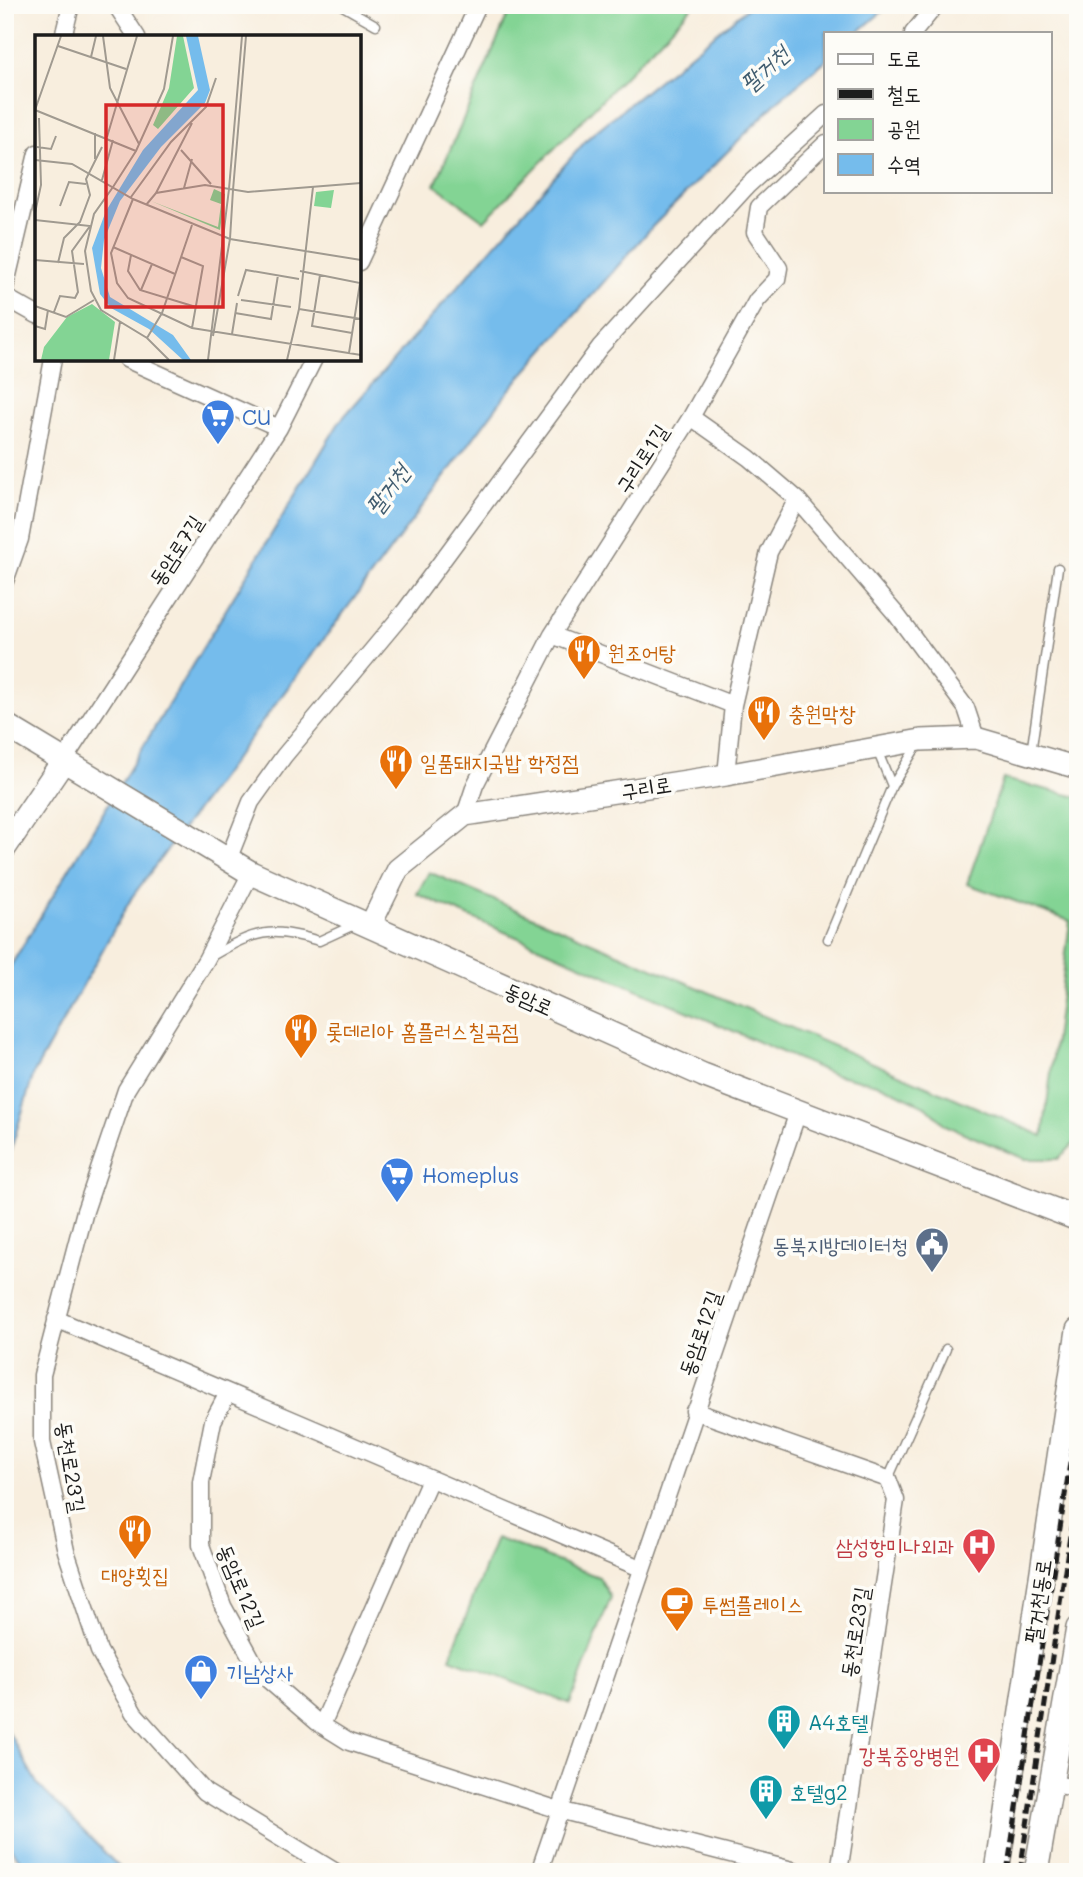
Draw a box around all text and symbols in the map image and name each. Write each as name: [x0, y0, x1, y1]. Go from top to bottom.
legend: [824, 32, 1052, 192]
inset map: [35, 35, 360, 360]
water label: 팔거천: [733, 37, 797, 98]
text: 도로: [887, 44, 921, 71]
text: 철도: [887, 80, 921, 107]
text: 공원: [887, 114, 921, 141]
text: 수역: [887, 150, 921, 177]
supermarket icon: CU: [199, 397, 237, 446]
place label: CU: [242, 403, 271, 430]
street label: 구리로1길: [609, 418, 673, 498]
water label: 팔거천: [358, 456, 417, 520]
street label: 동암로7길: [142, 509, 208, 591]
restaurant icon: 원조어탕: [565, 632, 603, 681]
place label: 원조어탕: [608, 638, 676, 665]
restaurant icon: 충원막창: [745, 693, 783, 742]
place label: 충원막창: [788, 699, 856, 726]
restaurant icon: 일품돼지국밥 학정점: [377, 742, 415, 791]
place label: 일품돼지국밥 학정점: [420, 748, 579, 775]
street label: 구리로: [619, 770, 673, 804]
street label: 동암로: [500, 975, 558, 1021]
restaurant icon: 롯데리아 홈플러스칠곡점: [282, 1011, 320, 1060]
place label: 롯데리아 홈플러스칠곡점: [326, 1017, 519, 1044]
supermarket icon: Homeplus: [378, 1155, 416, 1204]
place label: Homeplus: [422, 1161, 519, 1188]
public building icon: 동북지방데이터청: [913, 1225, 951, 1274]
place label: 동북지방데이터청: [773, 1231, 908, 1258]
street label: 동암로12길: [672, 1287, 726, 1379]
street label: 동천로23길: [52, 1420, 93, 1514]
restaurant icon: 대양횟집: [116, 1512, 154, 1561]
hospital icon: 삼성항미나외과: [960, 1526, 998, 1575]
place label: 삼성항미나외과: [836, 1532, 954, 1559]
street label: 동암로12길: [212, 1540, 272, 1632]
street label: 팔거천동로: [1018, 1557, 1056, 1645]
place label: 대양횟집: [101, 1561, 169, 1588]
cafe icon: 투썸플레이스: [658, 1584, 696, 1633]
street label: 동천로23길: [834, 1585, 875, 1679]
place label: 투썸플레이스: [702, 1590, 803, 1617]
shop icon: 기남상사: [182, 1652, 220, 1701]
place label: 기남상사: [226, 1658, 294, 1685]
building icon: A4호텔: [765, 1702, 803, 1751]
place label: A4호텔: [808, 1708, 869, 1735]
hospital icon: 강북중앙병원: [965, 1735, 1003, 1784]
place label: 강북중앙병원: [859, 1741, 960, 1768]
building icon: 호텔g2: [747, 1772, 785, 1821]
place label: 호텔g2: [790, 1778, 848, 1805]

